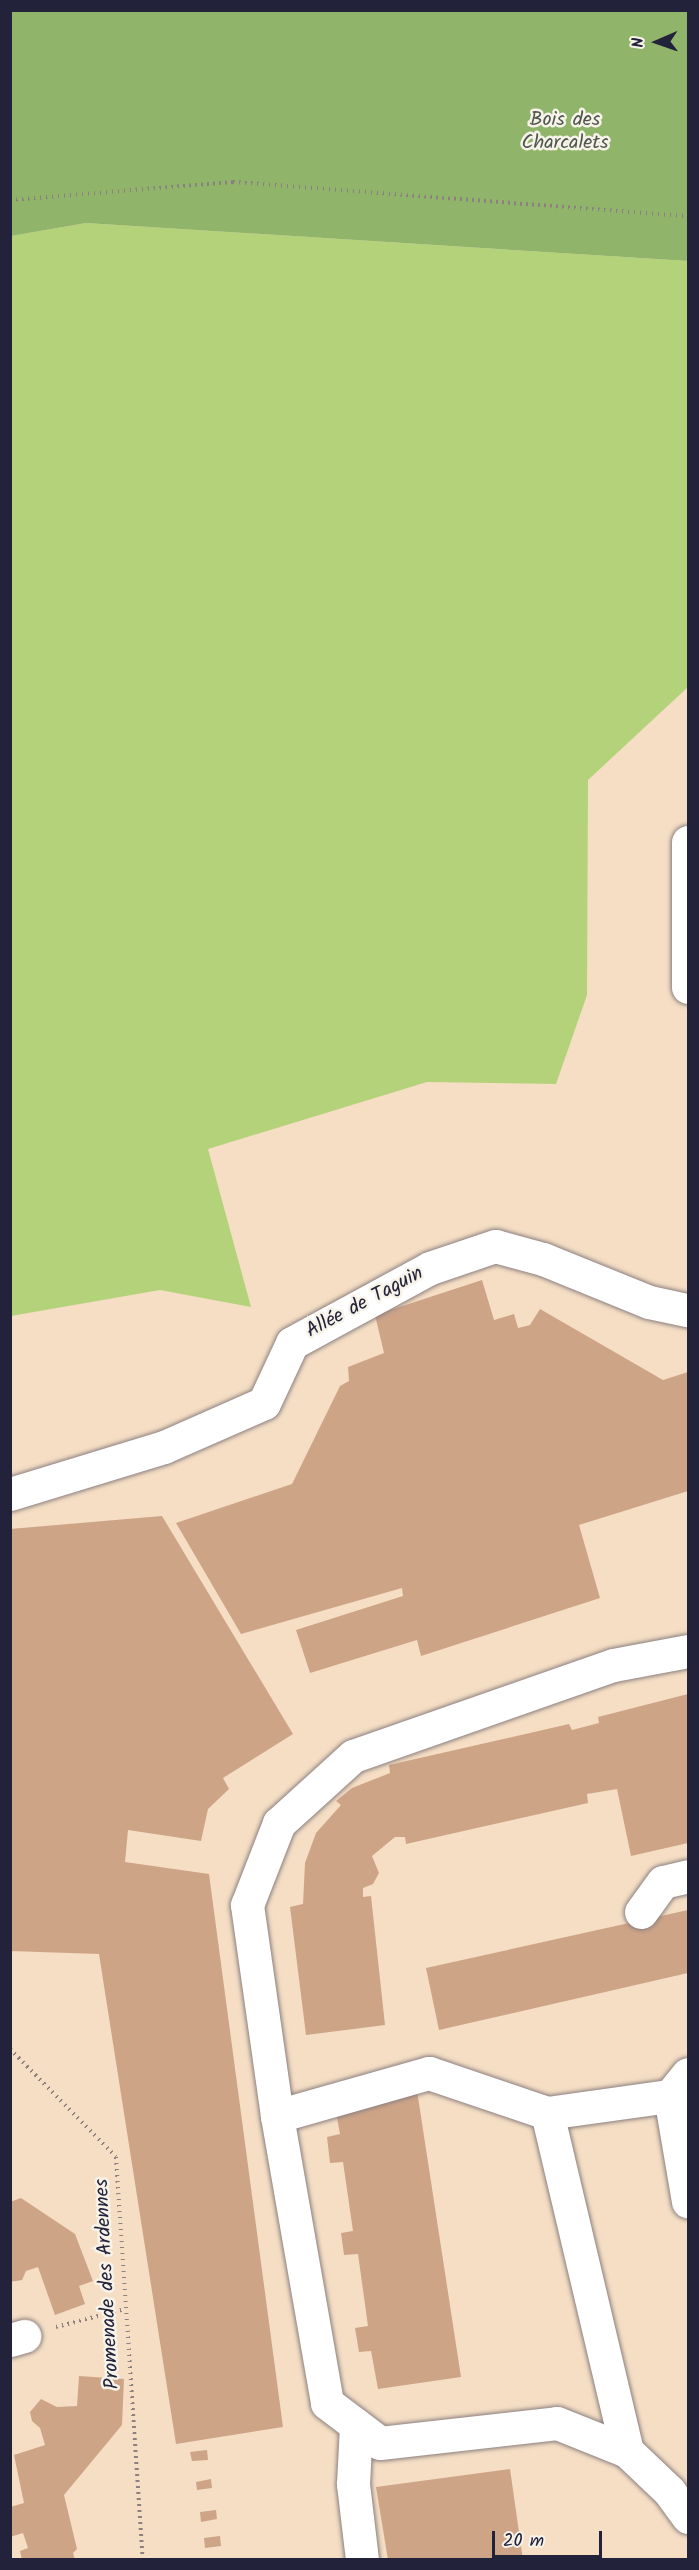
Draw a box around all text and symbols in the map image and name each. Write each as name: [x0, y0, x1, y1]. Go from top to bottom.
north arrow: [627, 12, 687, 72]
text: N: [626, 37, 651, 48]
park label: Bois des Charcalets: [521, 108, 609, 155]
street label: Allée de Taguin: [302, 1262, 428, 1344]
street label: Promenade des Ardennes: [91, 2178, 125, 2390]
scale bar: [495, 2519, 604, 2557]
text: 20 m: [503, 2527, 544, 2556]

